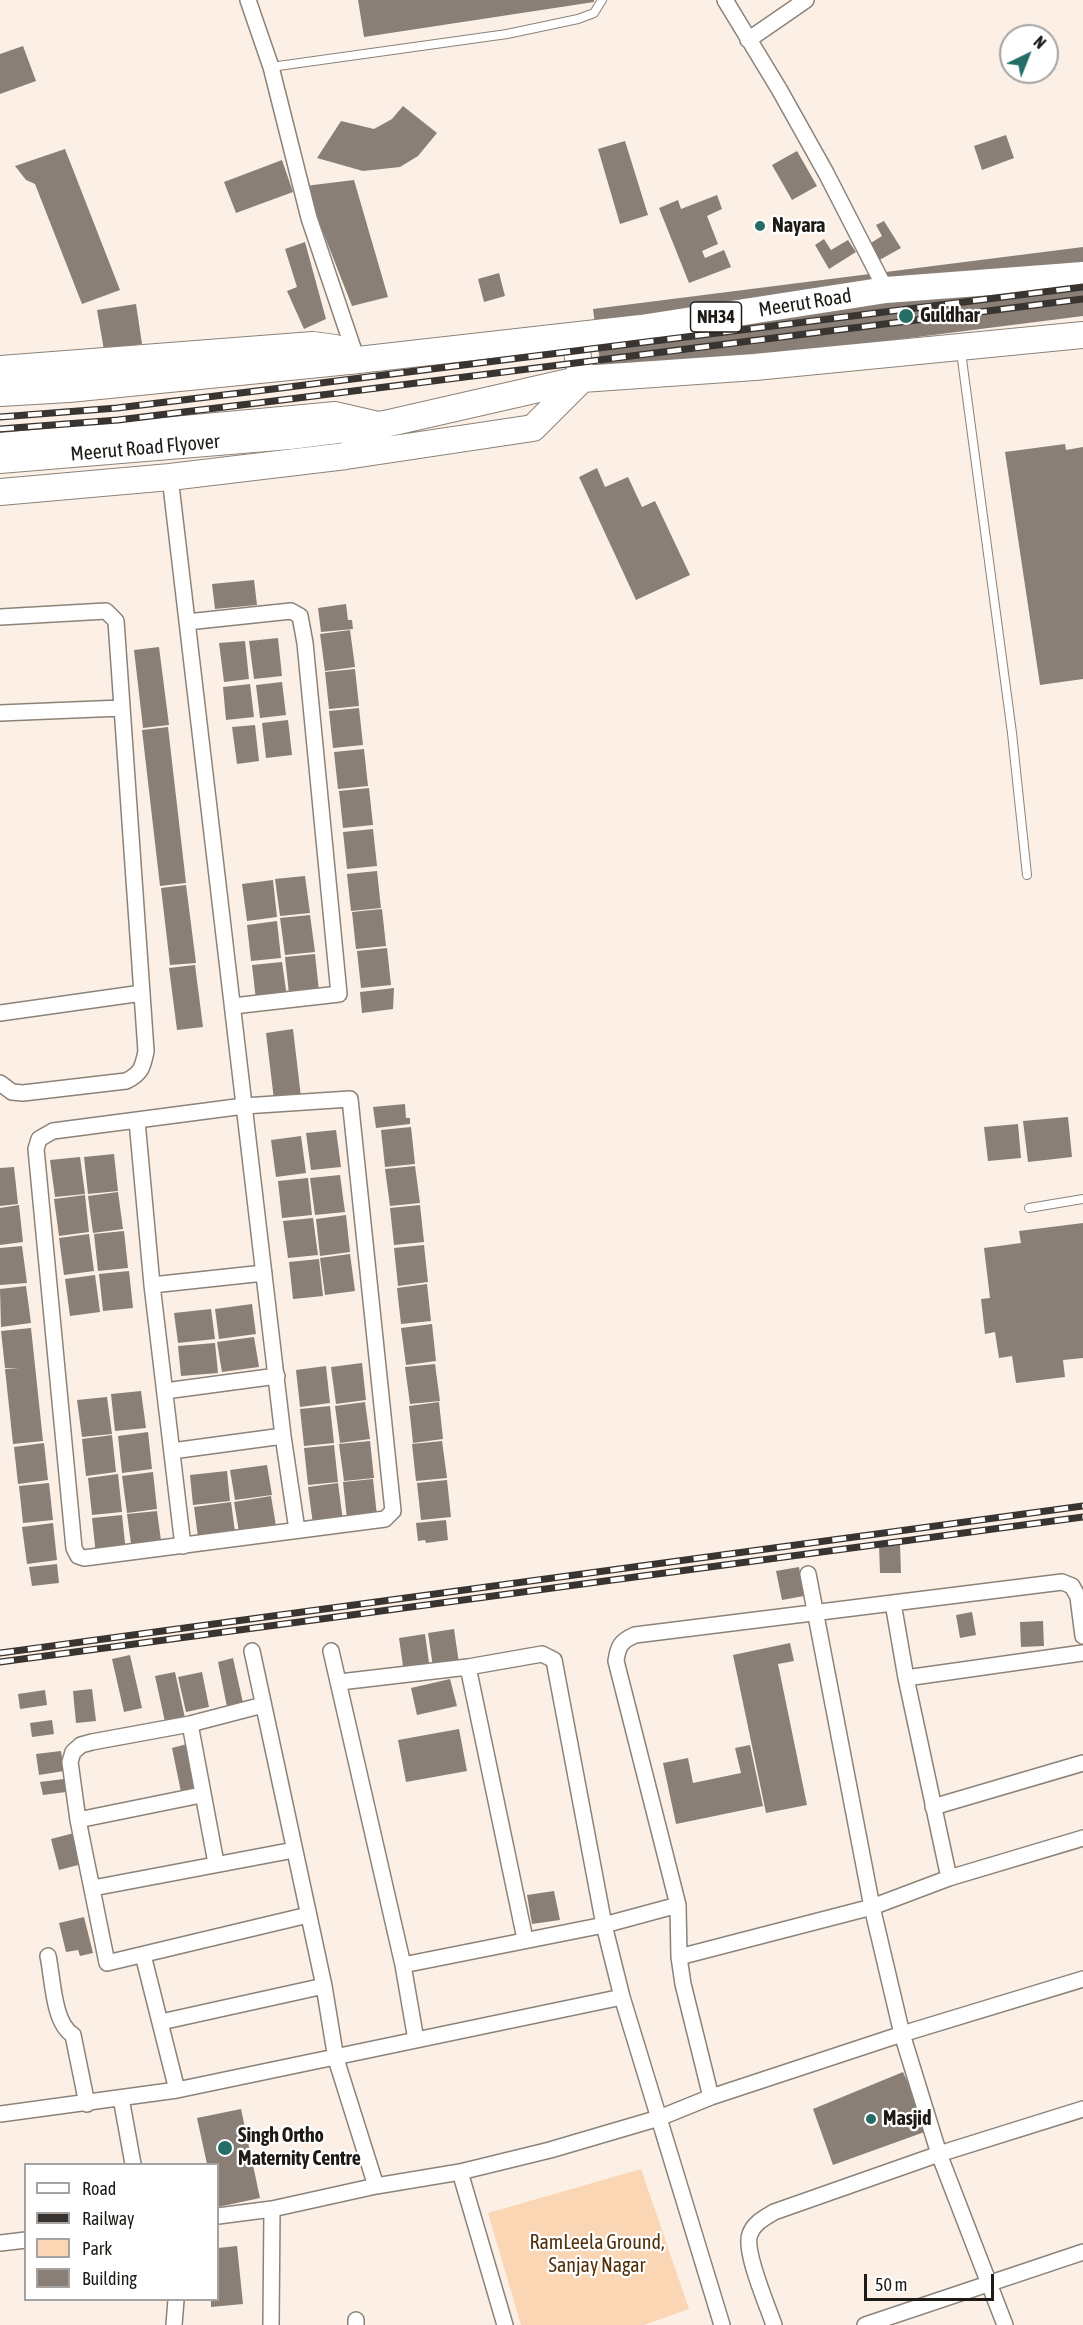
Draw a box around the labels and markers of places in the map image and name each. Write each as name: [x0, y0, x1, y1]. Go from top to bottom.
place label: Nayara: [772, 214, 825, 238]
marker: Nayara: [753, 219, 767, 233]
place label: Guldhar: [920, 304, 980, 328]
marker: Guldhar: [897, 307, 915, 325]
place label: Masjid: [883, 2107, 931, 2131]
marker: Masjid: [864, 2112, 878, 2126]
place label: Singh Ortho Maternity Centre: [238, 2124, 361, 2171]
marker: Singh Ortho Maternity Centre: [216, 2139, 234, 2157]

